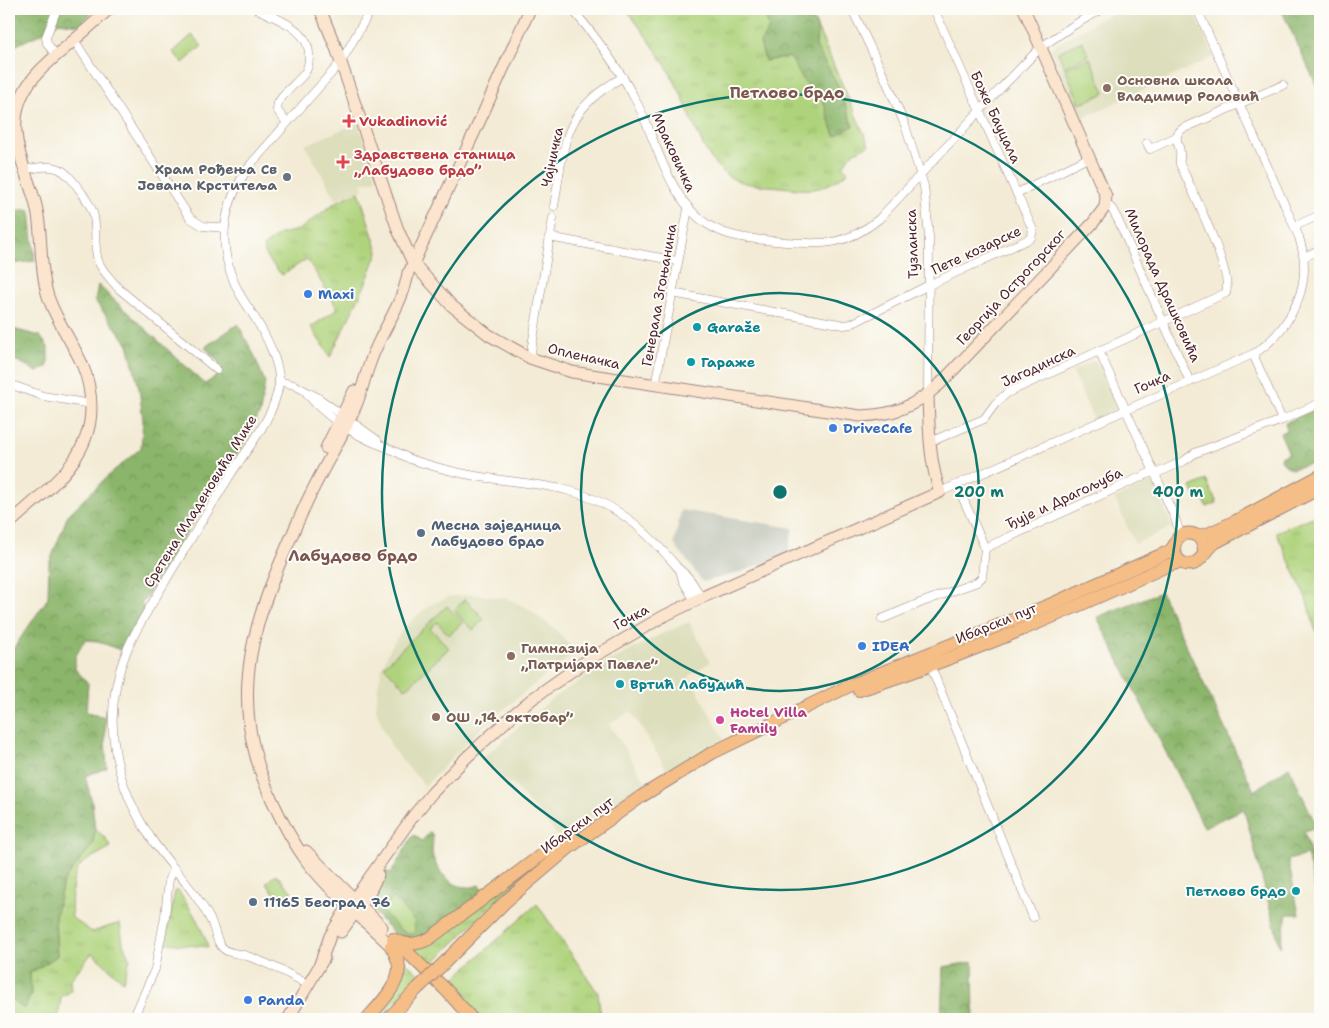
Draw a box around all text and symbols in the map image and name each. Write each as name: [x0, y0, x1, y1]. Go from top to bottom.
street label: Боже Бауцала: [967, 68, 1025, 166]
place label: Основна школа Владимир Роловић: [1117, 71, 1260, 105]
district label: Петлово брдо: [730, 82, 844, 103]
marker: Основна школа Владимир Роловић: [1101, 82, 1113, 94]
street label: Мраковичка: [648, 109, 700, 195]
place label: Vukadinović: [359, 112, 447, 130]
marker: Vukadinović: [343, 115, 355, 127]
street label: Чајничка: [537, 125, 567, 189]
place label: Здравствена станица „Лабудово брдо”: [354, 145, 516, 179]
marker: Здравствена станица „Лабудово брдо”: [336, 155, 350, 169]
place label: Храм Рођења Св Јована Крститеља: [138, 160, 277, 194]
marker: Храм Рођења Св Јована Крститеља: [281, 171, 293, 183]
street label: Милорада Драшковића: [1121, 205, 1205, 365]
street label: Тузланска: [902, 209, 922, 279]
street label: Пете козарске: [928, 221, 1024, 279]
street label: Генерала Згоњанина: [638, 222, 680, 368]
street label: Георгија Острогорског: [952, 225, 1070, 349]
place label: Maxi: [318, 285, 354, 303]
marker: Maxi: [302, 288, 314, 300]
place label: Garaže: [707, 318, 761, 336]
marker: Garaže: [691, 321, 703, 333]
street label: Опленачка: [546, 339, 622, 373]
street label: Јагодинска: [998, 341, 1078, 391]
place label: Гараже: [701, 353, 755, 371]
marker: Гараже: [685, 356, 697, 368]
street label: Гочка: [1131, 366, 1173, 398]
street label: Сретена Младеновића Мике: [139, 411, 261, 591]
place label: DriveCafe: [843, 419, 912, 437]
marker: DriveCafe: [827, 422, 839, 434]
street label: Ђује и Драгољуба: [1003, 463, 1125, 533]
text: 200 m: [954, 482, 1004, 502]
text: 400 m: [1153, 482, 1203, 502]
centre of rings: [771, 483, 789, 501]
place label: Месна заједница Лабудово брдо: [431, 516, 561, 550]
marker: Месна заједница Лабудово брдо: [415, 527, 427, 539]
district label: Лабудово брдо: [288, 545, 418, 566]
street label: Ибарски пут: [953, 598, 1040, 647]
street label: Гочка: [610, 600, 652, 634]
place label: IDEA: [872, 637, 910, 655]
place label: Гимназија „Патријарх Павле”: [521, 639, 658, 673]
marker: IDEA: [856, 640, 868, 652]
marker: Гимназија „Патријарх Павле”: [505, 650, 517, 662]
place label: Вртић Лабудић: [630, 675, 745, 693]
marker: Вртић Лабудић: [614, 678, 626, 690]
place label: Hotel Villa Family: [730, 703, 807, 737]
place label: ОШ „14. октобар”: [446, 708, 574, 726]
marker: ОШ „14. октобар”: [430, 711, 442, 723]
marker: Hotel Villa Family: [714, 714, 726, 726]
street label: Ибарски пут: [537, 792, 618, 858]
place label: Петлово брдо: [1186, 882, 1286, 900]
marker: Петлово брдо: [1290, 885, 1302, 897]
place label: 11165 Београд 76: [263, 893, 391, 911]
marker: 11165 Београд 76: [247, 896, 259, 908]
place label: Panda: [258, 991, 305, 1009]
marker: Panda: [242, 994, 254, 1006]

